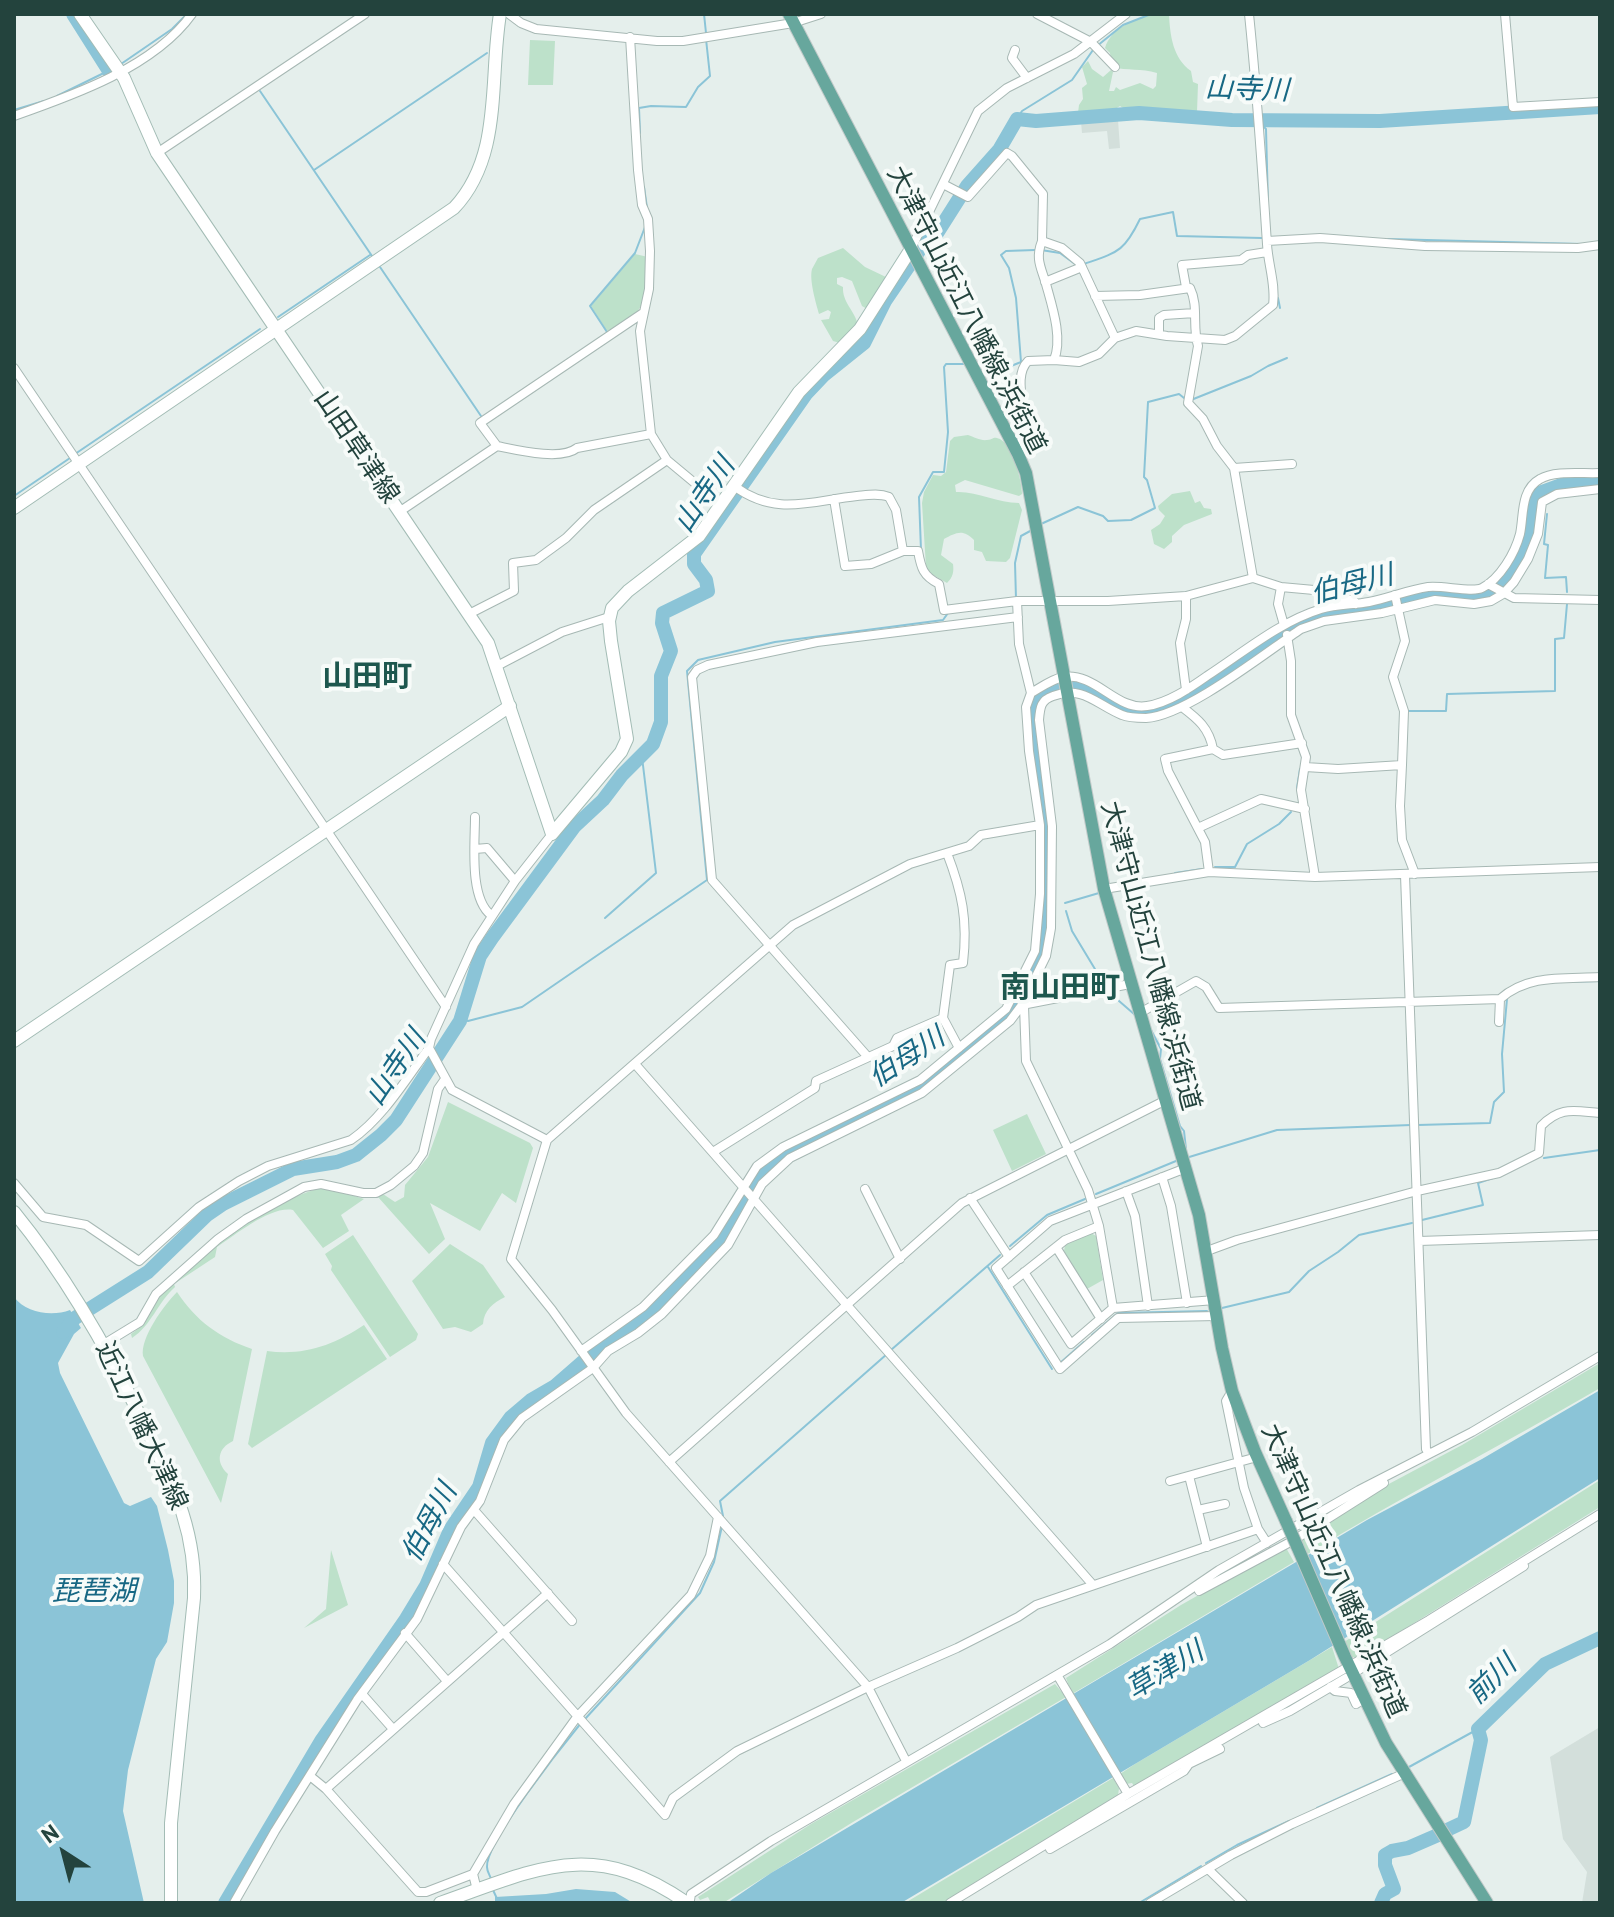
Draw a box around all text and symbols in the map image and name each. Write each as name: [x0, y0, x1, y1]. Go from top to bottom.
water label: 山寺川: [1204, 72, 1290, 108]
street label: 大津守山近江八幡線;浜街道: [880, 161, 1052, 459]
street label: 山田草津線: [307, 384, 405, 510]
water label: 山寺川: [668, 451, 742, 539]
water label: 伯母川: [1307, 559, 1397, 611]
district label: 山田町: [322, 659, 412, 695]
street label: 大津守山近江八幡線;浜街道: [1094, 798, 1206, 1114]
district label: 南山田町: [1000, 970, 1120, 1006]
water label: 伯母川: [863, 1021, 951, 1095]
water label: 山寺川: [359, 1024, 433, 1112]
street label: 近江八幡大津線: [88, 1337, 194, 1515]
street label: 大津守山近江八幡線;浜街道: [1254, 1419, 1412, 1723]
water label: 伯母川: [395, 1478, 465, 1568]
water label: 琵琶湖: [52, 1575, 136, 1609]
water label: 草津川: [1120, 1635, 1210, 1707]
water label: 前川: [1460, 1648, 1524, 1712]
north arrow: [24, 1813, 104, 1893]
text: N: [36, 1818, 64, 1849]

